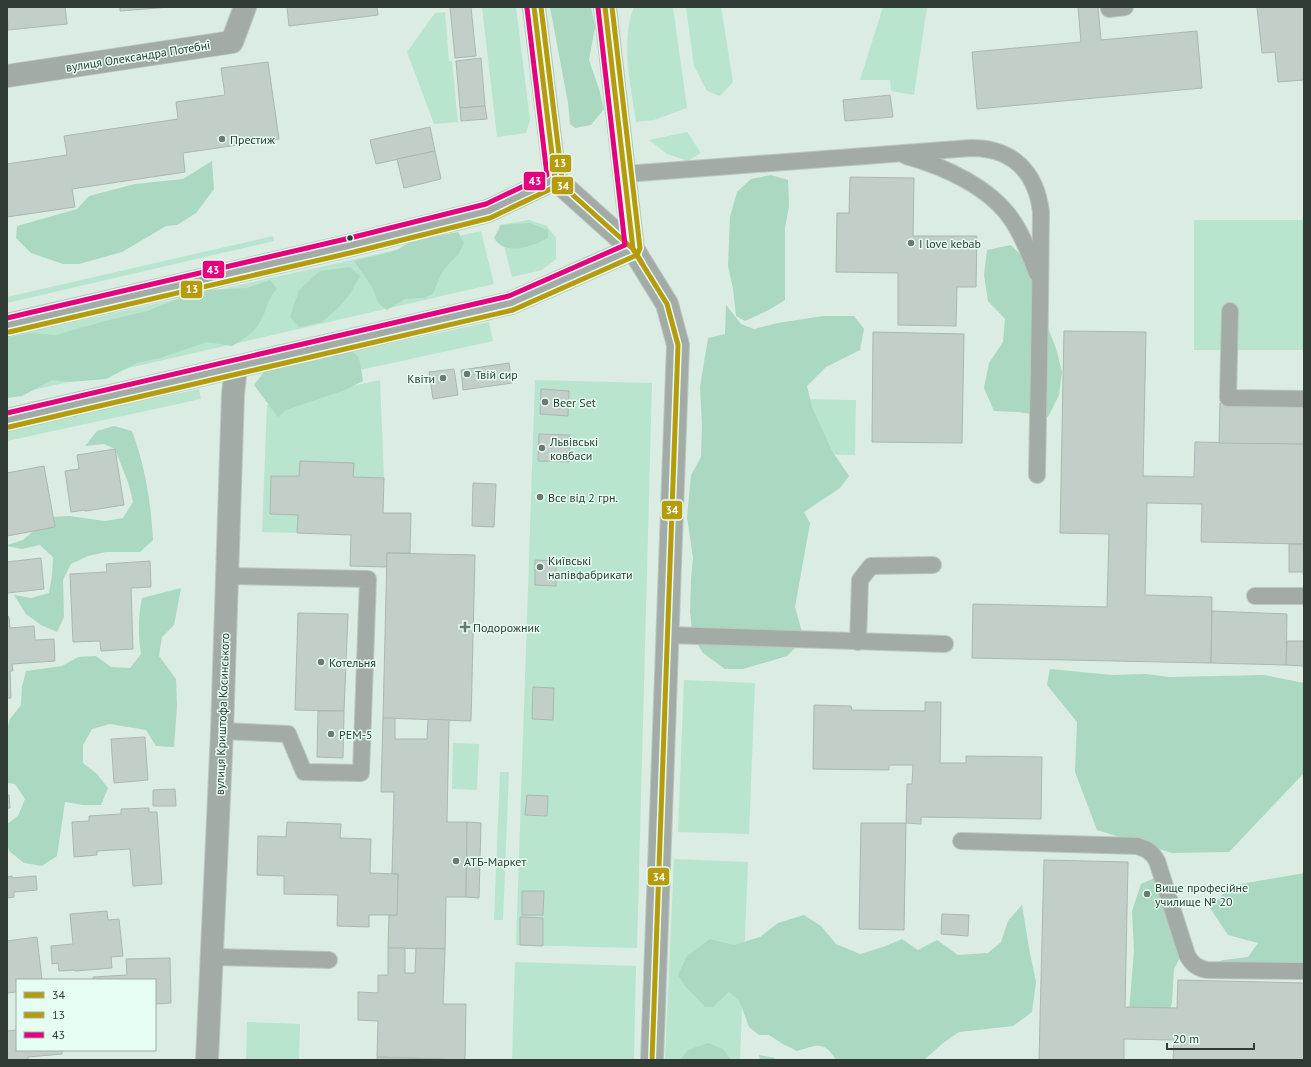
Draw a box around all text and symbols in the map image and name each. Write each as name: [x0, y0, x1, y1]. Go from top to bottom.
street label: вулиця Олександра Потебні: [65, 37, 211, 75]
place label: Престиж: [230, 132, 275, 147]
marker: Престиж: [217, 134, 227, 144]
line badge: 13: [549, 154, 572, 173]
text: 13: [554, 156, 566, 170]
line badge: 43: [523, 171, 546, 191]
text: 43: [529, 174, 541, 188]
line badge: 34: [551, 176, 574, 195]
text: 34: [557, 179, 570, 193]
unlabelled marker: [345, 233, 355, 243]
place label: I love kebab: [919, 236, 981, 251]
marker: I love kebab: [906, 238, 916, 248]
line badge: 43: [202, 260, 225, 279]
text: 43: [207, 263, 219, 277]
line badge: 13: [180, 280, 203, 299]
text: 13: [186, 282, 198, 296]
place label: Твій сир: [475, 367, 518, 382]
marker: Твій сир: [462, 369, 472, 379]
place label: Квіти: [407, 371, 435, 386]
marker: Квіти: [438, 373, 448, 383]
place label: Beer Set: [553, 395, 596, 410]
marker: Beer Set: [540, 397, 550, 407]
place label: Львівські ковбаси: [549, 434, 598, 463]
marker: Львівські ковбаси: [537, 443, 547, 453]
place label: Все від 2 грн.: [548, 490, 618, 505]
marker: Все від 2 грн.: [535, 492, 545, 502]
line badge: 34: [661, 500, 683, 520]
text: 34: [666, 503, 679, 517]
place label: Київські напівфабрикати: [548, 553, 633, 582]
marker: Київські напівфабрикати: [535, 562, 545, 572]
place label: Подорожник: [473, 620, 540, 635]
marker: Подорожник: [460, 622, 470, 632]
street label: вулиця Криштофа Косинського: [212, 633, 232, 795]
place label: Котельня: [329, 655, 376, 670]
marker: Котельня: [316, 657, 326, 667]
place label: РЕМ-5: [339, 727, 373, 742]
marker: РЕМ-5: [326, 729, 336, 739]
place label: АТБ-Маркет: [464, 854, 526, 869]
marker: АТБ-Маркет: [451, 856, 461, 866]
line badge: 34: [647, 867, 670, 886]
text: 34: [653, 870, 666, 884]
place label: Вище професійне училище № 20: [1155, 880, 1248, 909]
marker: Вище професійне училище № 20: [1142, 889, 1152, 899]
legend: [16, 979, 156, 1051]
text: 34: [52, 987, 66, 1002]
text: 13: [52, 1007, 65, 1022]
scale bar: [1167, 1025, 1254, 1051]
text: 43: [52, 1027, 65, 1042]
text: 20 m: [1173, 1031, 1199, 1046]

